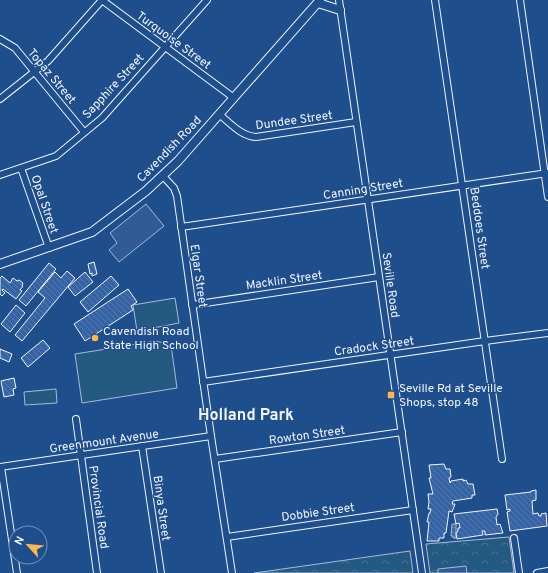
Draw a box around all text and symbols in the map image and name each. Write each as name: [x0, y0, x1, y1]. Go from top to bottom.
street label: Turquoise Street: [133, 8, 214, 73]
street label: Topaz Street: [23, 46, 79, 108]
street label: Sapphire Street: [79, 51, 148, 123]
street label: Dundee Street: [255, 108, 334, 134]
street label: Cavendish Road: [134, 113, 205, 186]
street label: Opal Street: [27, 173, 62, 236]
street label: Canning Street: [322, 176, 404, 204]
street label: Beddoes Street: [465, 186, 493, 270]
street label: Elgar Street: [186, 243, 210, 309]
street label: Seville Road: [378, 251, 403, 319]
street label: Macklin Street: [245, 268, 323, 294]
place label: Cavendish Road State High School: [103, 324, 199, 354]
marker: Cavendish Road State High School: [90, 333, 100, 343]
street label: Cradock Street: [333, 333, 415, 361]
place label: Seville Rd at Seville Shops, stop 48: [399, 381, 503, 411]
marker: Seville Rd at Seville Shops, stop 48: [386, 390, 396, 400]
district label: Holland Park: [198, 406, 294, 426]
street label: Rowton Street: [268, 423, 346, 449]
street label: Greenmount Avenue: [48, 426, 160, 458]
street label: Provincial Road: [84, 465, 112, 550]
street label: Binya Street: [148, 474, 174, 542]
street label: Dobbie Street: [281, 500, 356, 526]
north arrow: [8, 525, 48, 565]
text: N: [12, 534, 28, 548]

